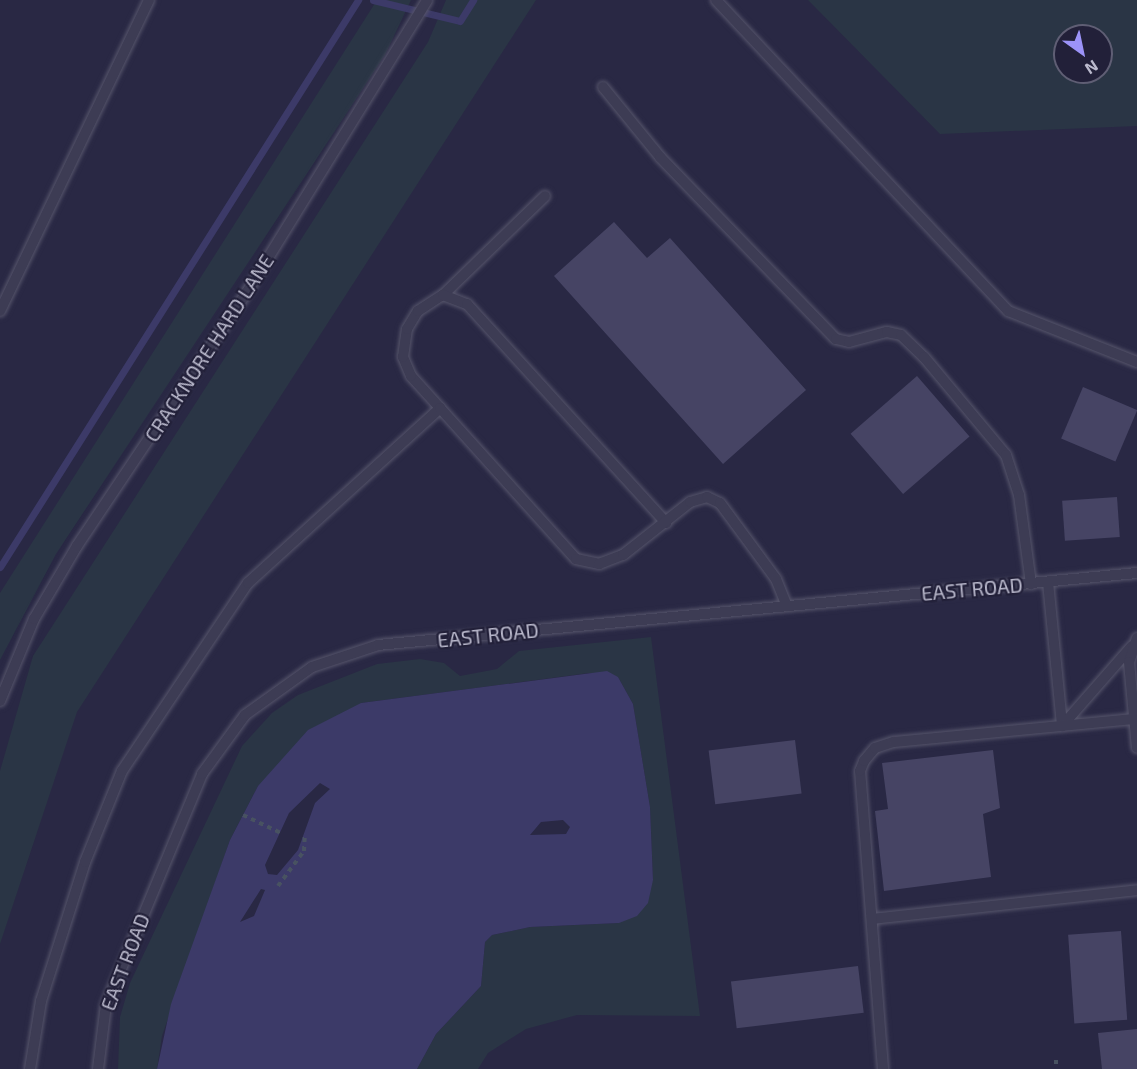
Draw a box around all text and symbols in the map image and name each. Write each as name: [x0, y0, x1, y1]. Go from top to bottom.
north arrow: [1053, 24, 1113, 84]
text: N: [1082, 57, 1102, 79]
street label: CRACKNORE HARD LANE: [139, 250, 279, 446]
street label: EAST ROAD: [920, 573, 1024, 605]
street label: EAST ROAD: [436, 618, 540, 652]
street label: EAST ROAD: [95, 910, 155, 1014]

